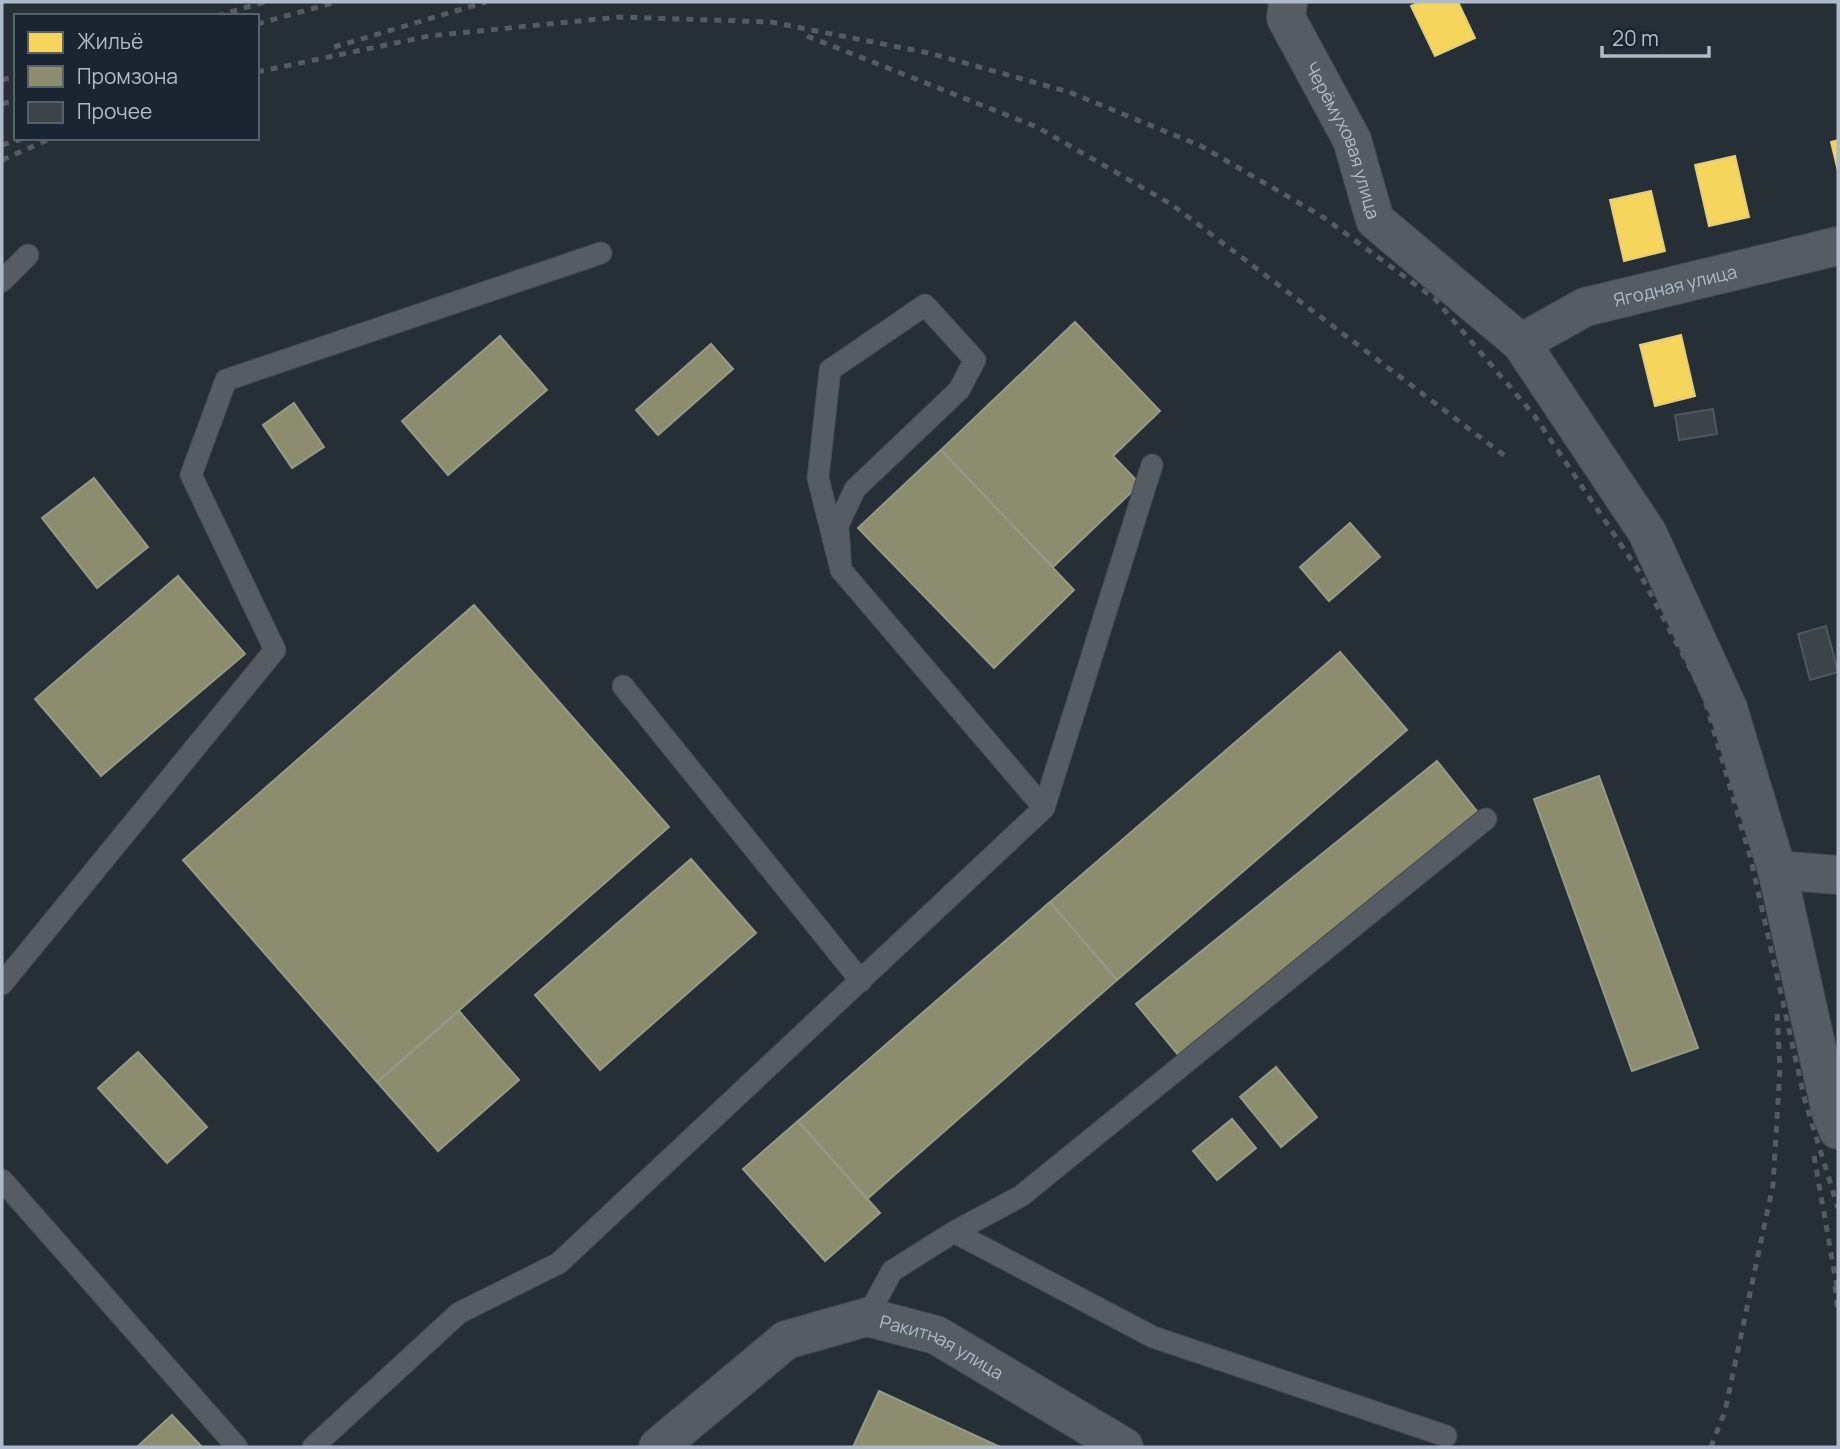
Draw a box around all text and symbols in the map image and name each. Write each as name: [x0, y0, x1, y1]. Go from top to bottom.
legend: [14, 14, 259, 140]
scale bar: [1602, 14, 1709, 58]
text: 20 m: [1612, 24, 1659, 52]
text: Жильё: [77, 27, 143, 55]
street label: Черёмуховая улица: [1300, 58, 1386, 222]
text: Промзона: [77, 62, 178, 90]
text: Прочее: [77, 97, 152, 125]
street label: Ягодная улица: [1611, 259, 1739, 312]
street label: Ракитная улица: [877, 1309, 1008, 1385]

